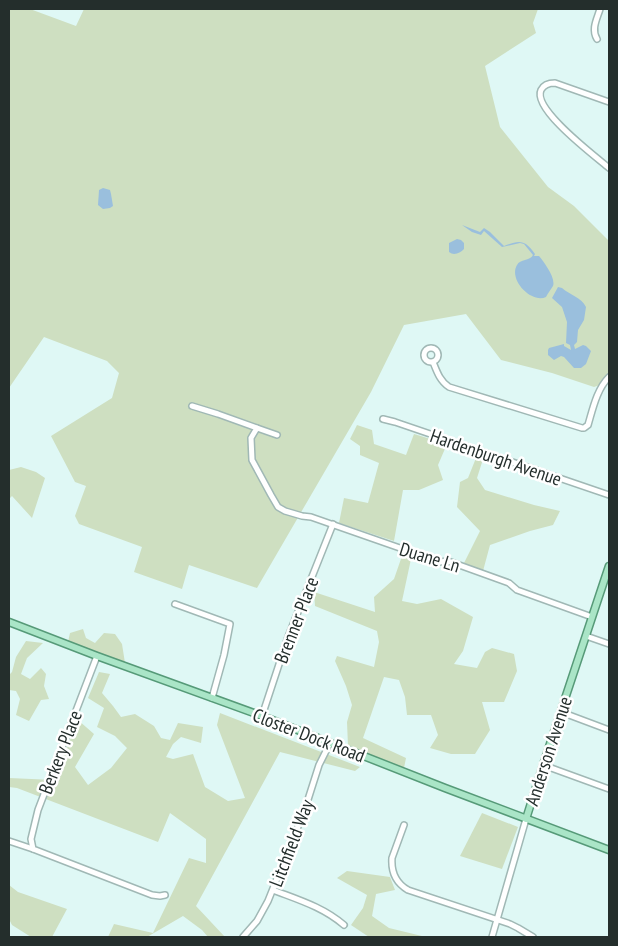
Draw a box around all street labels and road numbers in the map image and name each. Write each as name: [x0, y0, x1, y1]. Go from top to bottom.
street label: Hardenburgh Avenue: [427, 423, 565, 491]
street label: Duane Ln: [397, 536, 463, 578]
street label: Brenner Place: [269, 573, 323, 667]
street label: Anderson Avenue: [519, 693, 577, 809]
street label: Closter Dock Road: [250, 703, 368, 767]
street label: Berkery Place: [33, 707, 87, 797]
street label: Litchfield Way: [263, 795, 319, 890]

